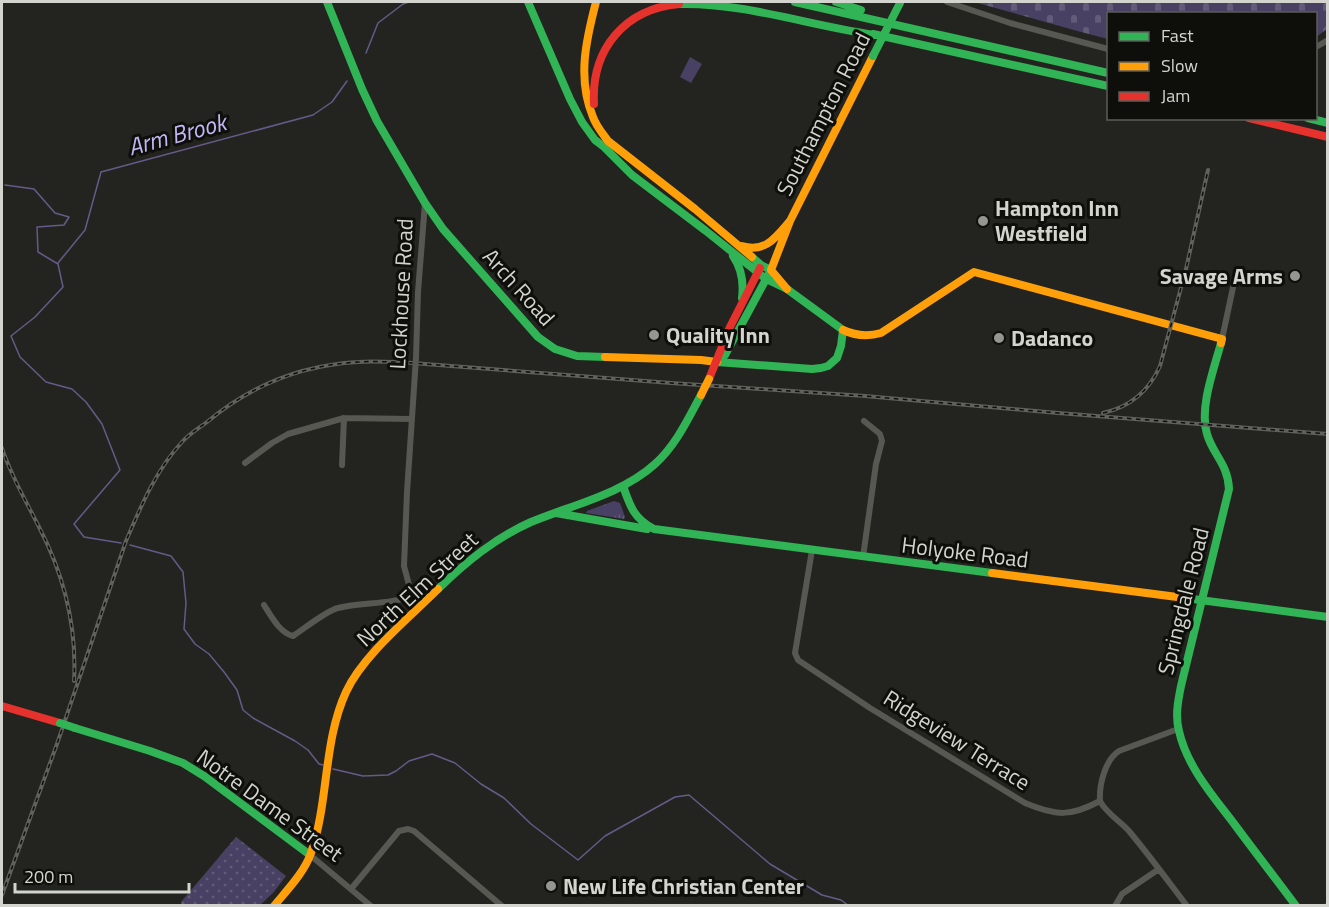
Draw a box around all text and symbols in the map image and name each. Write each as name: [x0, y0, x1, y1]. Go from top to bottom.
legend: [1107, 12, 1317, 120]
text: Fast: [1161, 22, 1194, 49]
street label: Southampton Road: [767, 26, 879, 202]
text: Slow: [1161, 52, 1198, 79]
text: Jam: [1161, 82, 1190, 109]
water label: Arm Brook: [124, 103, 233, 164]
place label: Hampton Inn Westfield: [995, 191, 1119, 250]
marker: Hampton Inn Westfield: [976, 214, 990, 228]
street label: Lockhouse Road: [380, 218, 422, 370]
street label: Arch Road: [475, 241, 563, 333]
place label: Savage Arms: [1160, 259, 1283, 293]
marker: Savage Arms: [1288, 269, 1302, 283]
place label: Quality Inn: [666, 318, 770, 352]
place label: Dadanco: [1011, 321, 1093, 355]
marker: Quality Inn: [647, 328, 661, 342]
marker: Dadanco: [992, 331, 1006, 345]
street label: North Elm Street: [349, 523, 486, 654]
street label: Springdale Road: [1148, 524, 1218, 678]
street label: Holyoke Road: [900, 527, 1030, 577]
street label: Ridgeview Terrace: [877, 681, 1037, 799]
street label: Notre Dame Street: [190, 740, 350, 870]
scale bar: [15, 856, 189, 894]
text: 200 m: [24, 863, 73, 890]
place label: New Life Christian Center: [563, 869, 804, 903]
marker: New Life Christian Center: [544, 879, 558, 893]

